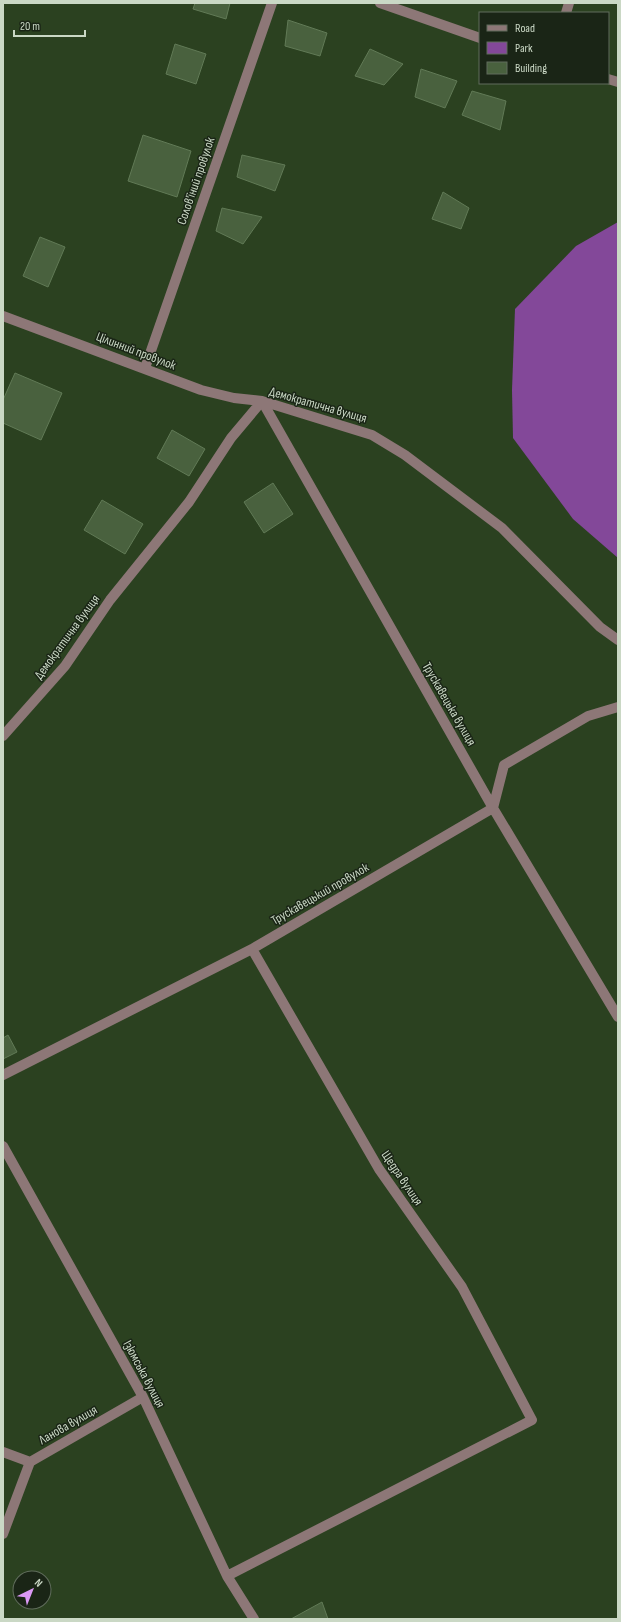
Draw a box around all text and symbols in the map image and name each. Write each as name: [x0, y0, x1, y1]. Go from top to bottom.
scale bar: [14, 12, 85, 38]
legend: [479, 12, 609, 84]
text: 20 m: [20, 19, 40, 34]
text: Road: [515, 21, 535, 36]
text: Park: [515, 41, 533, 56]
text: Building: [515, 61, 547, 76]
street label: Солов'їний провулок: [174, 135, 218, 227]
street label: Цілинний провулок: [94, 328, 178, 374]
street label: Демократична вулиця: [267, 383, 369, 427]
street label: Демократична вулиця: [31, 591, 103, 683]
street label: Трускавецька вулиця: [419, 659, 479, 749]
street label: Трускавецький провулок: [268, 859, 372, 928]
street label: Щедра вулиця: [378, 1147, 426, 1209]
street label: Ізюмська вулиця: [120, 1338, 168, 1410]
street label: Ланова вулиця: [35, 1402, 100, 1449]
north arrow: [12, 1570, 52, 1610]
text: N: [32, 1576, 45, 1590]

